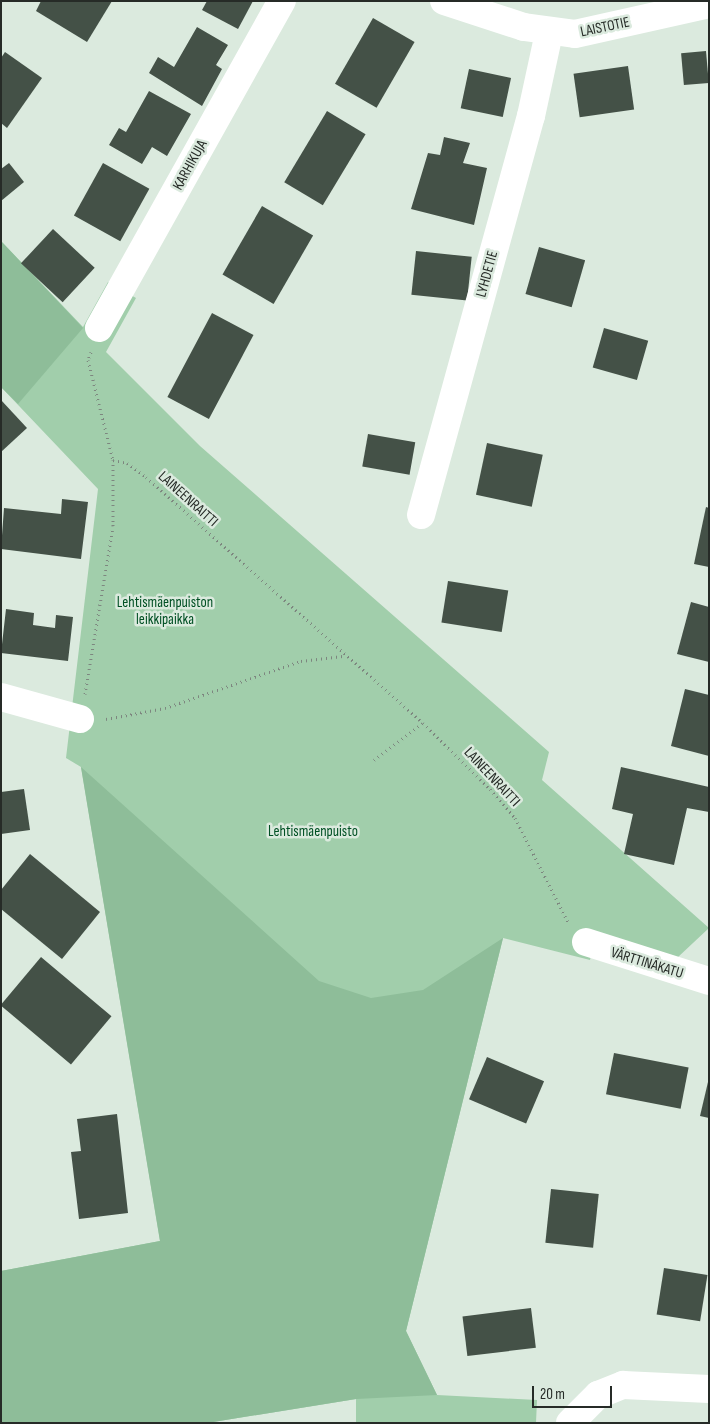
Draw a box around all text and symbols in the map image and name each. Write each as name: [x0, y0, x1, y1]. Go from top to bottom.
street label: LAISTOTIE: [579, 13, 631, 41]
street label: KARHIKUJA: [169, 137, 211, 193]
street label: LYHDETIE: [472, 249, 502, 299]
street label: LAINEENRAITTI: [154, 467, 222, 531]
park label: Lehtismäenpuiston leikkipaikka: [117, 593, 213, 628]
street label: LAINEENRAITTI: [460, 744, 524, 810]
park label: Lehtismäenpuisto: [268, 823, 358, 841]
street label: VÄRTTINÄKATU: [609, 943, 685, 983]
scale bar: [535, 1376, 615, 1408]
text: 20 m: [540, 1385, 565, 1404]

